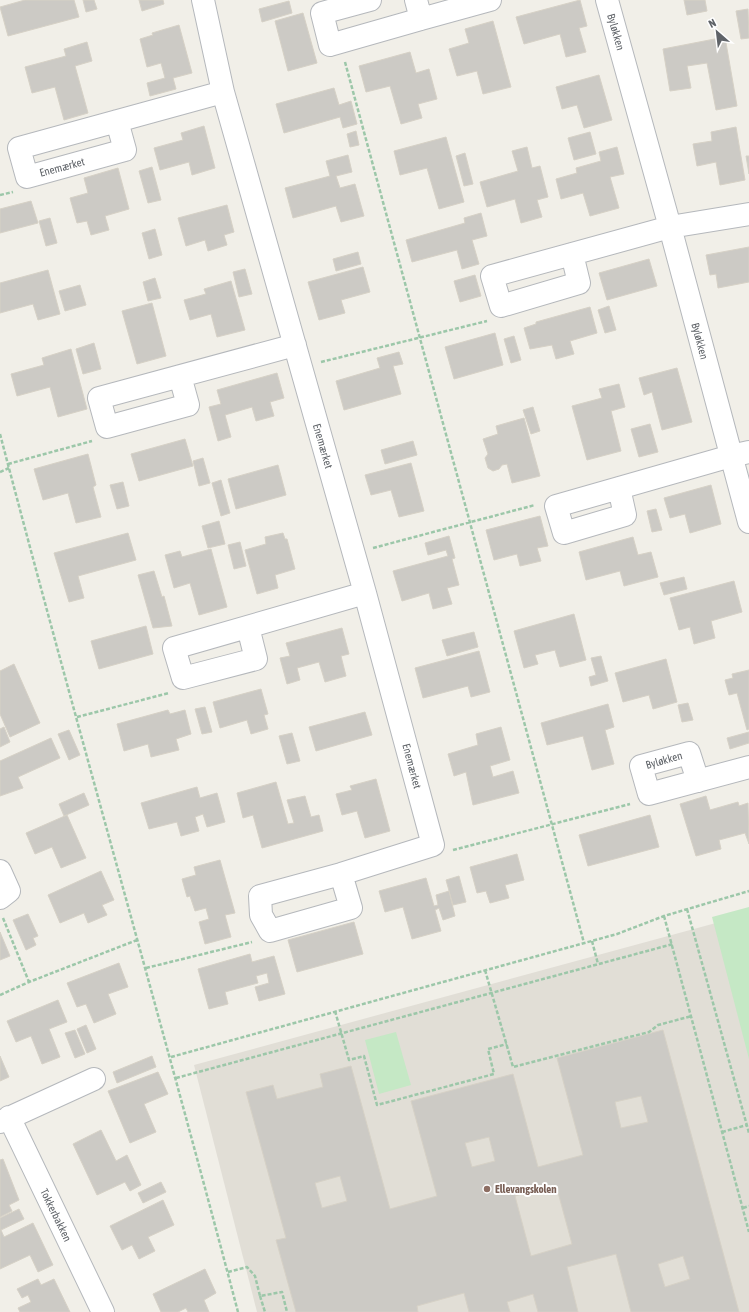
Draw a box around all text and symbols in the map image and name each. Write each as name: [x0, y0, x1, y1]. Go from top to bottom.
street label: Byløkken: [605, 12, 627, 52]
north arrow: [697, 12, 737, 52]
text: N: [707, 16, 718, 30]
street label: Enemærket: [38, 155, 86, 179]
street label: Byløkken: [689, 321, 711, 361]
street label: Enemærket: [311, 422, 335, 470]
street label: Enemærket: [400, 742, 424, 790]
street label: Byløkken: [644, 749, 684, 771]
place label: Ellevangskolen: [495, 1183, 557, 1195]
marker: Ellevangskolen: [482, 1184, 492, 1194]
street label: Tokkerbakken: [38, 1187, 74, 1243]

